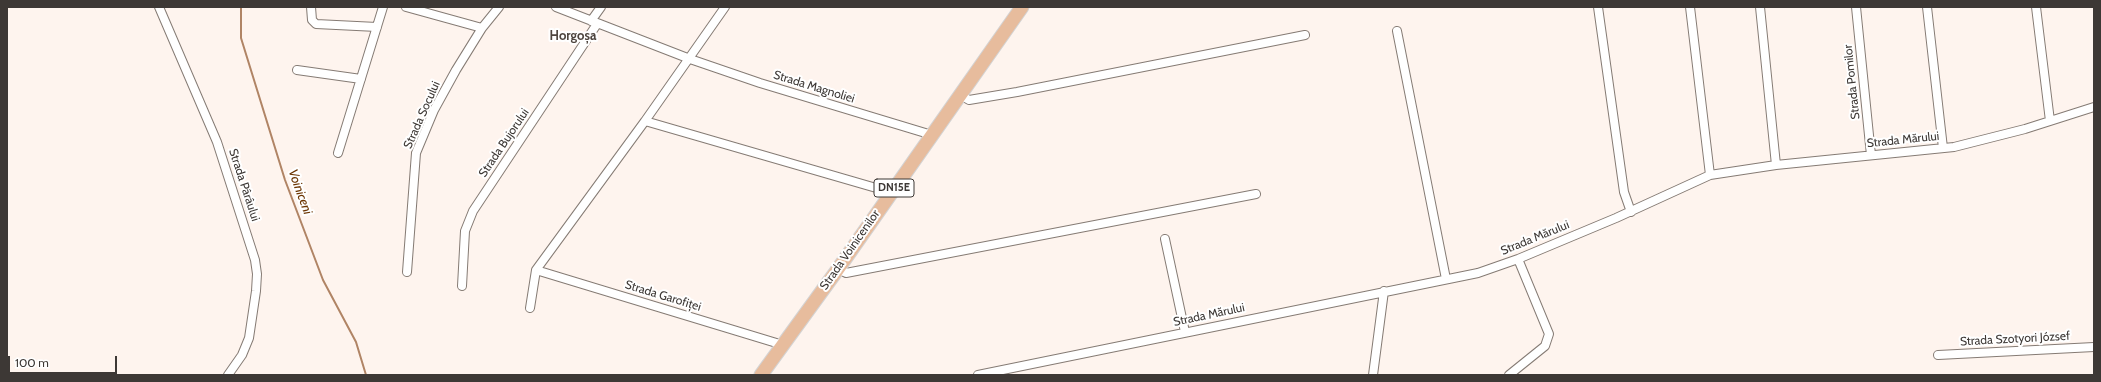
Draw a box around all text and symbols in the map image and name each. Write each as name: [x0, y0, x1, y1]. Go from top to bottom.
district label: Horgoșa: [550, 28, 596, 44]
street label: Strada Pomilor: [1841, 44, 1863, 120]
street label: Strada Magnoliei: [772, 68, 856, 106]
street label: Strada Socului: [401, 79, 443, 151]
street label: Strada Bujorului: [476, 106, 532, 180]
street label: Strada Mărului: [1866, 129, 1940, 151]
street label: Strada Pârâului: [226, 147, 262, 223]
water label: Voiniceni: [285, 167, 315, 217]
road number: DN15E: [874, 179, 914, 197]
street label: Strada Voinicenilor: [817, 207, 883, 293]
street label: Strada Mărului: [1499, 218, 1571, 258]
street label: Strada Garofiței: [623, 278, 703, 314]
street label: Strada Mărului: [1172, 300, 1246, 330]
street label: Strada Szotyori József: [1960, 329, 2070, 349]
scale bar: [10, 348, 119, 374]
text: 100 m: [15, 355, 49, 370]

